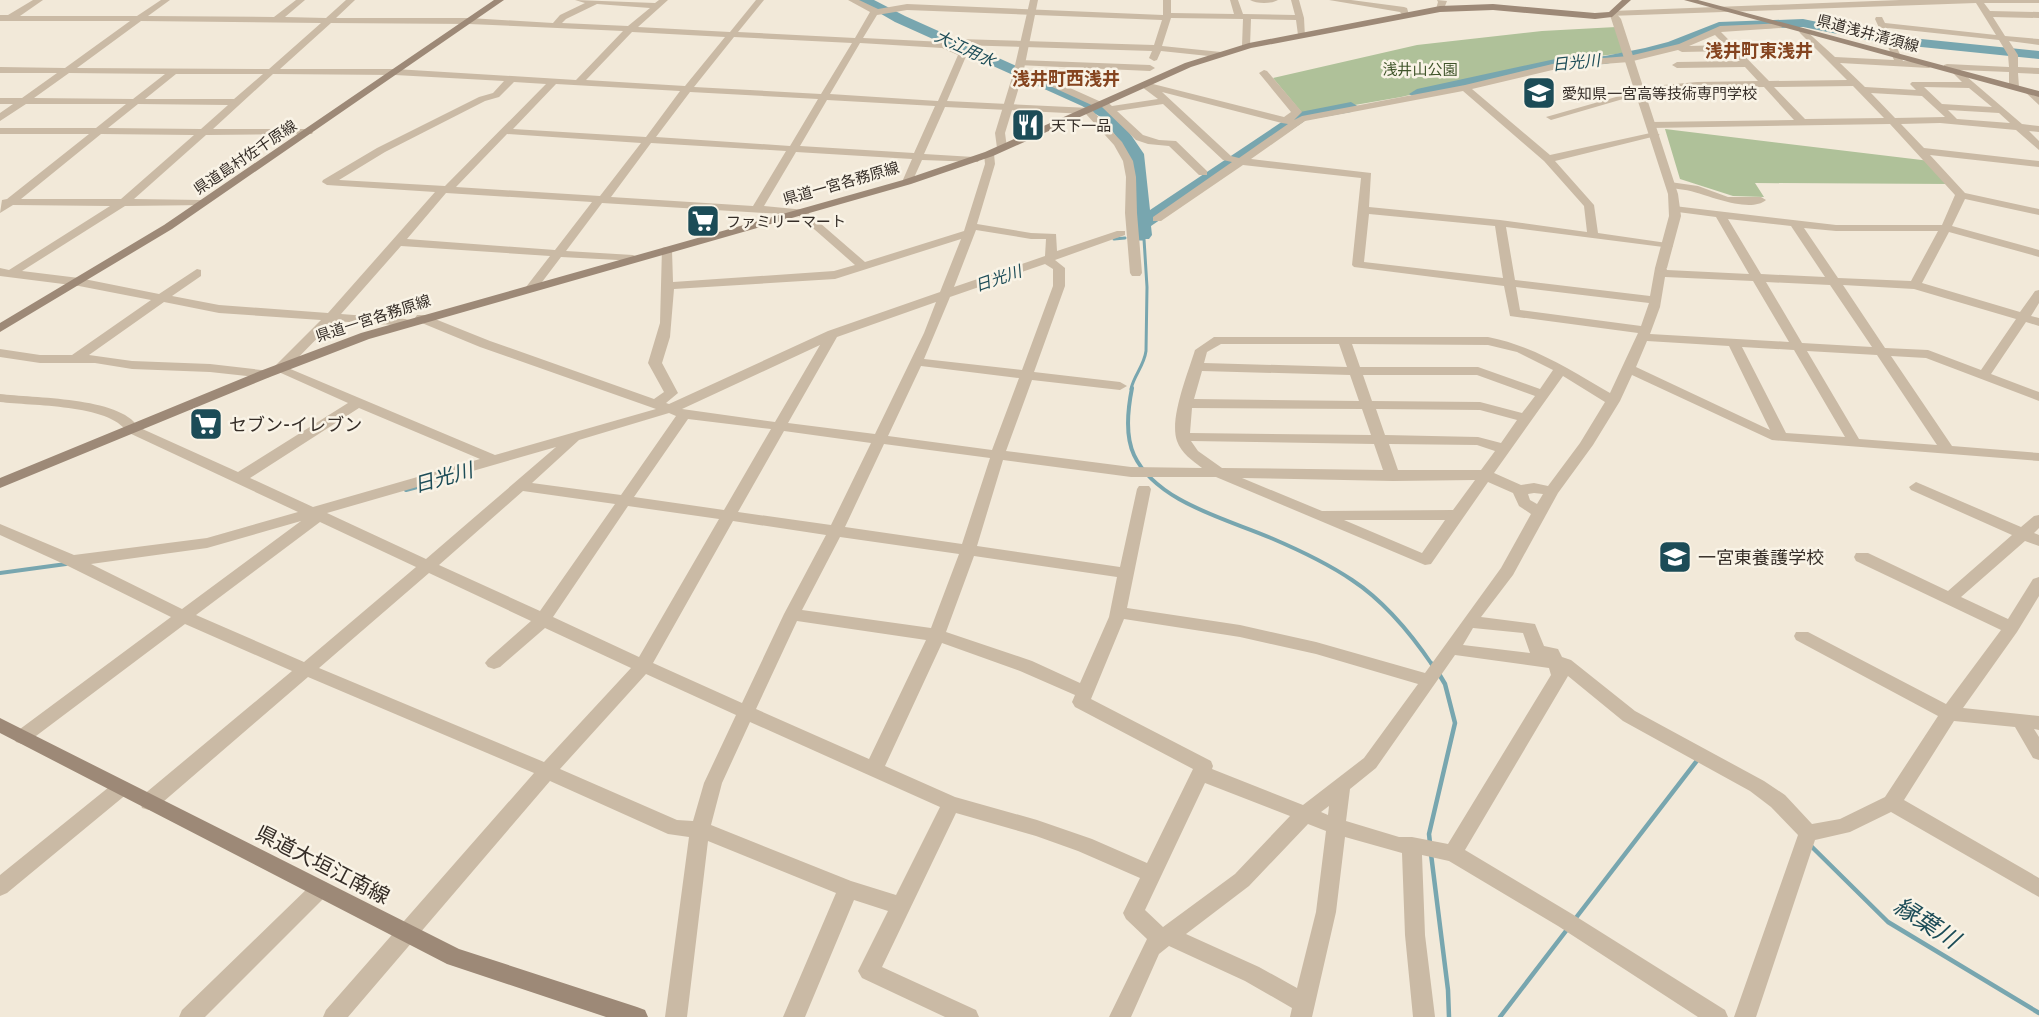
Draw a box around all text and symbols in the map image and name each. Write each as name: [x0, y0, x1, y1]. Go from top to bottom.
street label: 県道浅井清須線: [1815, 10, 1921, 56]
water label: 大江用水: [932, 25, 1000, 71]
district label: 浅井町東浅井: [1705, 39, 1813, 62]
water label: 日光川: [1551, 49, 1603, 74]
park label: 浅井山公園: [1382, 60, 1458, 79]
district label: 浅井町西浅井: [1012, 67, 1120, 90]
school or university icon: 愛知県一宮高等技術専門学校: [1521, 75, 1557, 111]
place label: 愛知県一宮高等技術専門学校: [1562, 84, 1757, 103]
restaurant icon: 天下一品: [1010, 107, 1046, 143]
street label: 県道島村佐千原線: [190, 116, 300, 198]
place label: 天下一品: [1051, 116, 1111, 135]
street label: 県道一宮各務原線: [781, 157, 901, 209]
supermarket icon: ファミリーマート: [685, 203, 721, 239]
place label: ファミリーマート: [726, 212, 846, 231]
water label: 日光川: [972, 260, 1026, 295]
street label: 県道一宮各務原線: [313, 290, 433, 346]
supermarket icon: セブン-イレブン: [188, 406, 224, 442]
place label: セブン-イレブン: [229, 413, 362, 436]
water label: 日光川: [410, 455, 477, 498]
school or university icon: 一宮東養護学校: [1657, 539, 1693, 575]
place label: 一宮東養護学校: [1698, 546, 1824, 569]
street label: 県道大垣江南線: [251, 818, 395, 910]
water label: 縁葉川: [1888, 889, 1968, 957]

